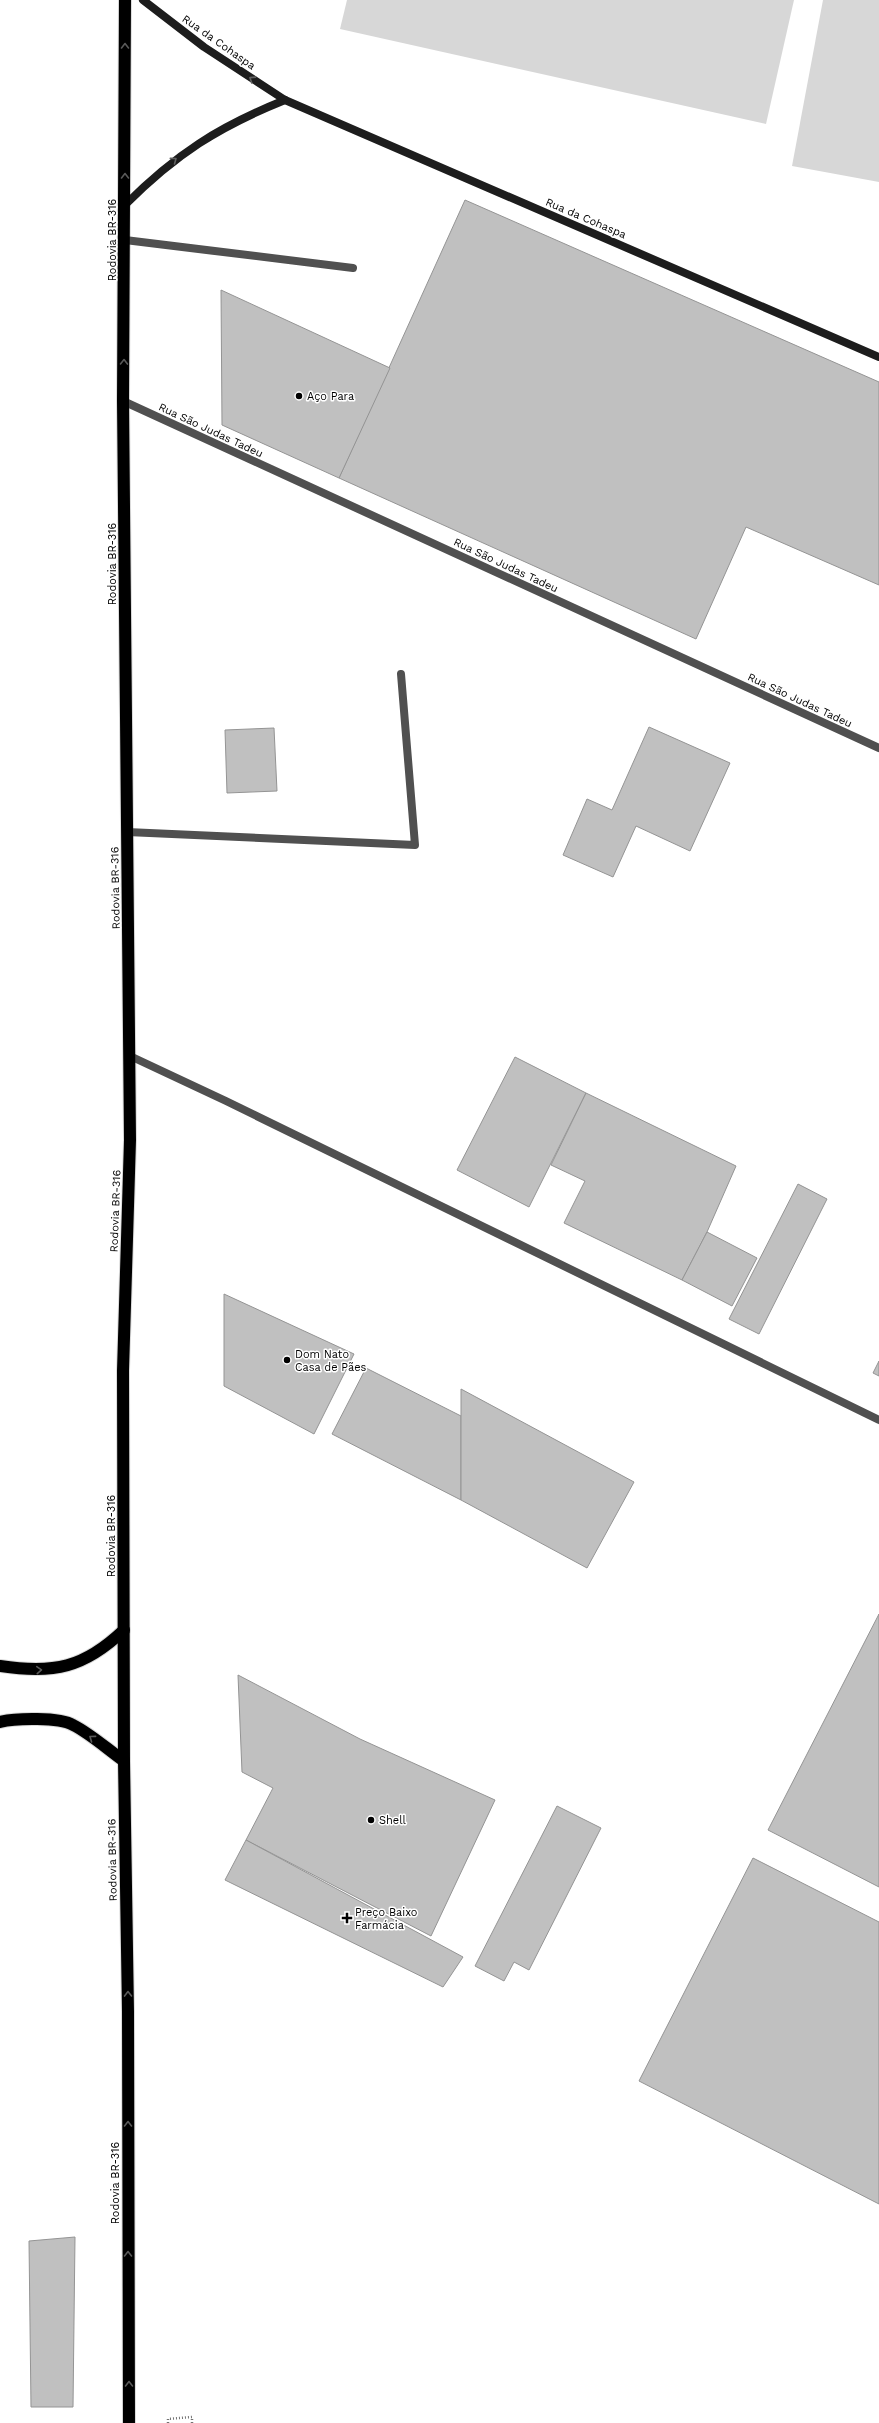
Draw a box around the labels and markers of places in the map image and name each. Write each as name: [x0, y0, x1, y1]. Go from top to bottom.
place label: Aço Para: [307, 390, 354, 403]
marker: Aço Para: [294, 391, 304, 401]
place label: Dom Nato Casa de Pães: [295, 1348, 367, 1374]
marker: Dom Nato Casa de Pães: [282, 1355, 292, 1365]
place label: Shell: [379, 1814, 407, 1827]
marker: Shell: [366, 1815, 376, 1825]
place label: Preço Baixo Farmácia: [355, 1906, 417, 1932]
marker: Preço Baixo Farmácia: [342, 1913, 352, 1923]

